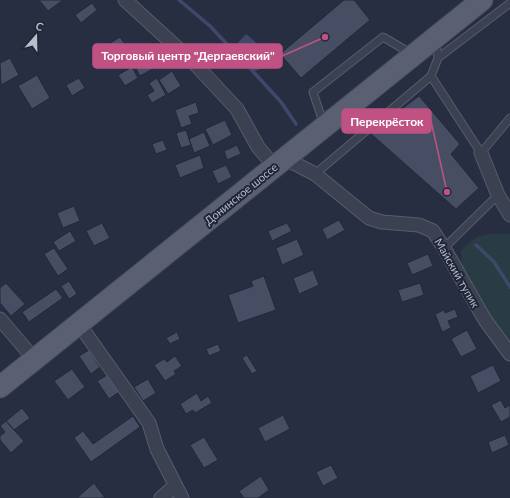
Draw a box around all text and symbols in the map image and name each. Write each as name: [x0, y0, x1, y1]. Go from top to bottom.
north arrow: [16, 16, 56, 56]
text: С: [34, 19, 46, 34]
callout: Торговый центр "Дергаевский": [93, 44, 282, 68]
text: Торговый центр "Дергаевский": [101, 48, 275, 63]
callout: Перекрёсток: [342, 109, 431, 133]
text: Перекрёсток: [350, 114, 424, 129]
street label: Донинское шоссе: [202, 160, 280, 227]
street label: Майский тупик: [432, 236, 483, 310]

